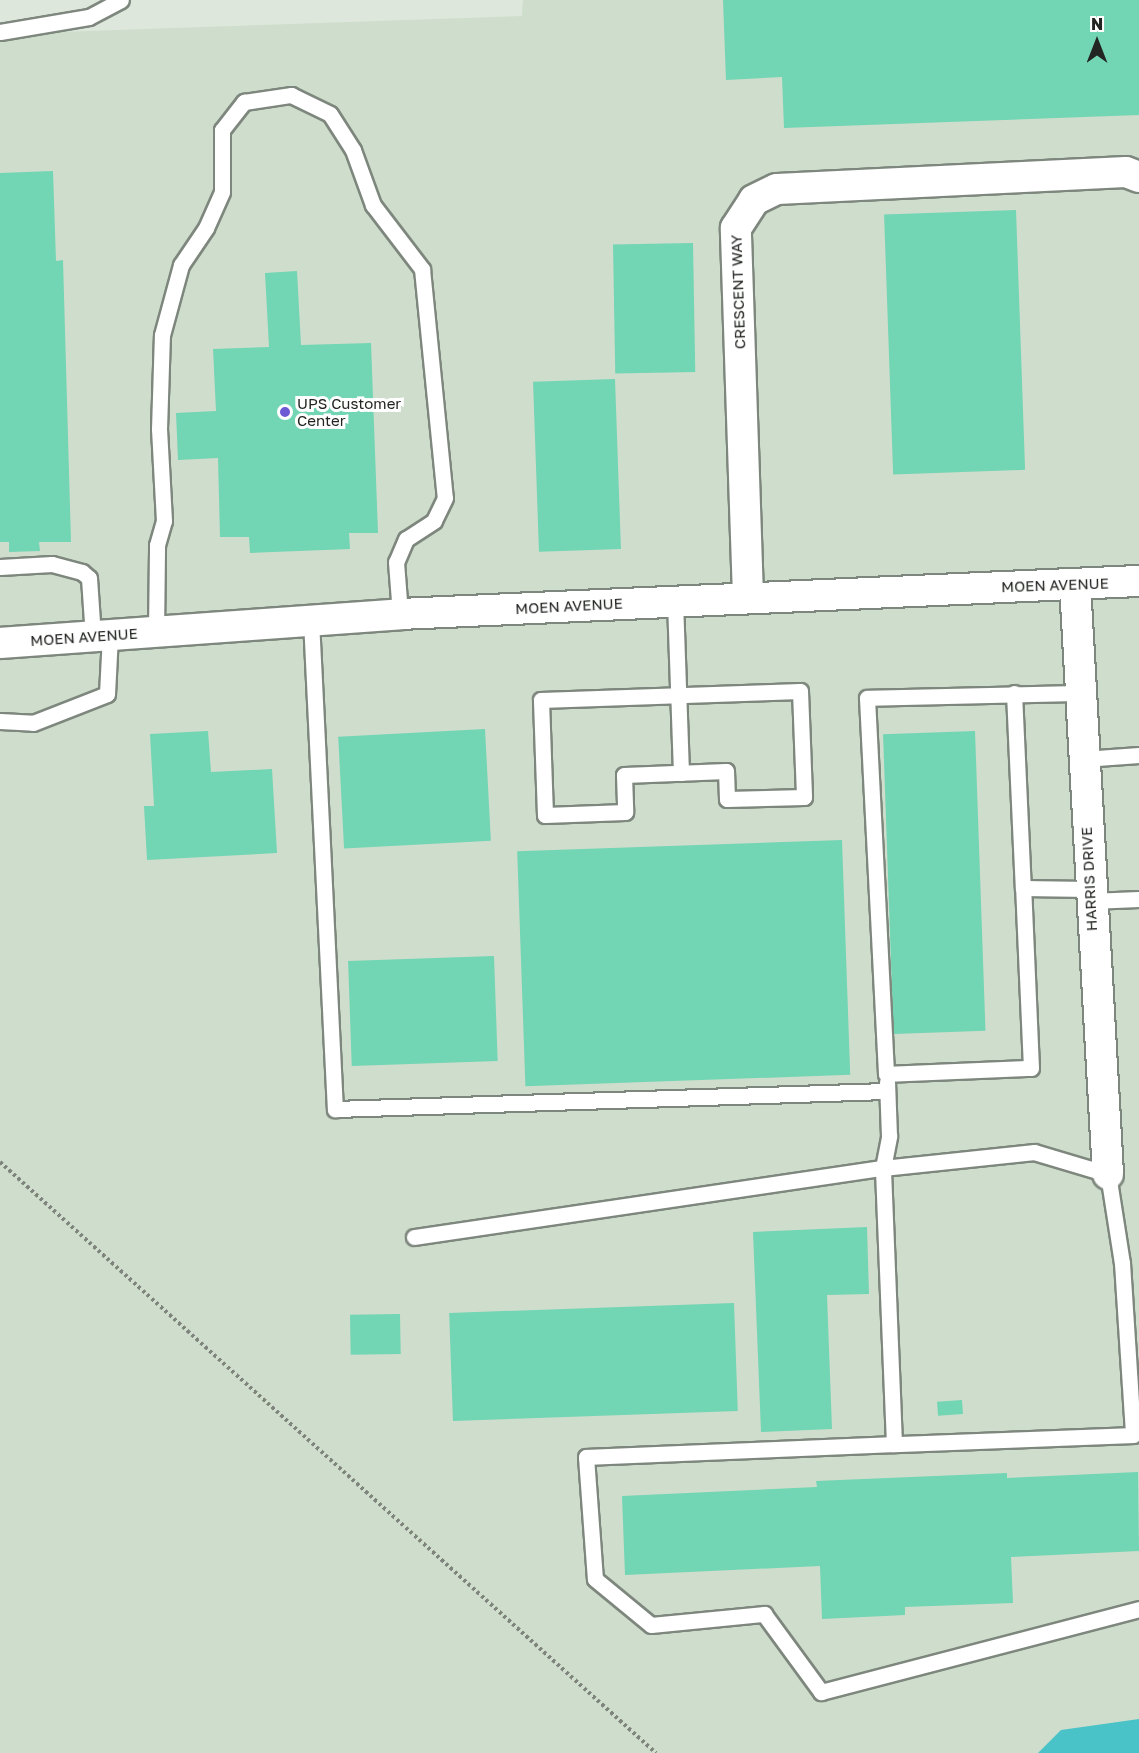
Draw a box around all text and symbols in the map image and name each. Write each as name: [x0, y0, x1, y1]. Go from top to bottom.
north arrow: [1067, 12, 1127, 72]
text: N: [1091, 14, 1103, 34]
street label: CRESCENT WAY: [727, 234, 749, 350]
place label: UPS Customer Center: [297, 394, 401, 429]
marker: UPS Customer Center: [278, 405, 292, 419]
street label: MOEN AVENUE: [1001, 574, 1109, 596]
street label: MOEN AVENUE: [515, 594, 623, 618]
street label: MOEN AVENUE: [30, 624, 138, 650]
street label: HARRIS DRIVE: [1077, 826, 1101, 932]

